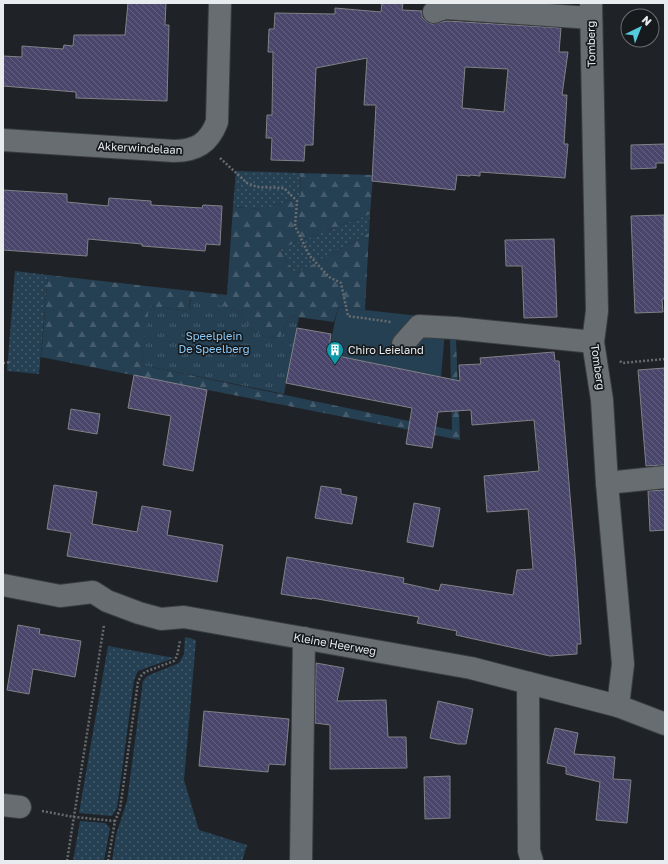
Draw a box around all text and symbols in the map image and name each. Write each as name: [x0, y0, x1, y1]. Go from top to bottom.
north arrow: [620, 8, 660, 48]
text: N: [640, 13, 655, 28]
street label: Tomberg: [584, 21, 597, 67]
street label: Akkerwindelaan: [97, 139, 183, 156]
park label: Speelplein De Speelberg: [178, 329, 250, 355]
building icon: Chiro Leieland: [325, 340, 345, 365]
place label: Chiro Leieland: [348, 343, 424, 356]
street label: Tomberg: [589, 343, 608, 391]
street label: Kleine Heerweg: [293, 630, 377, 657]

